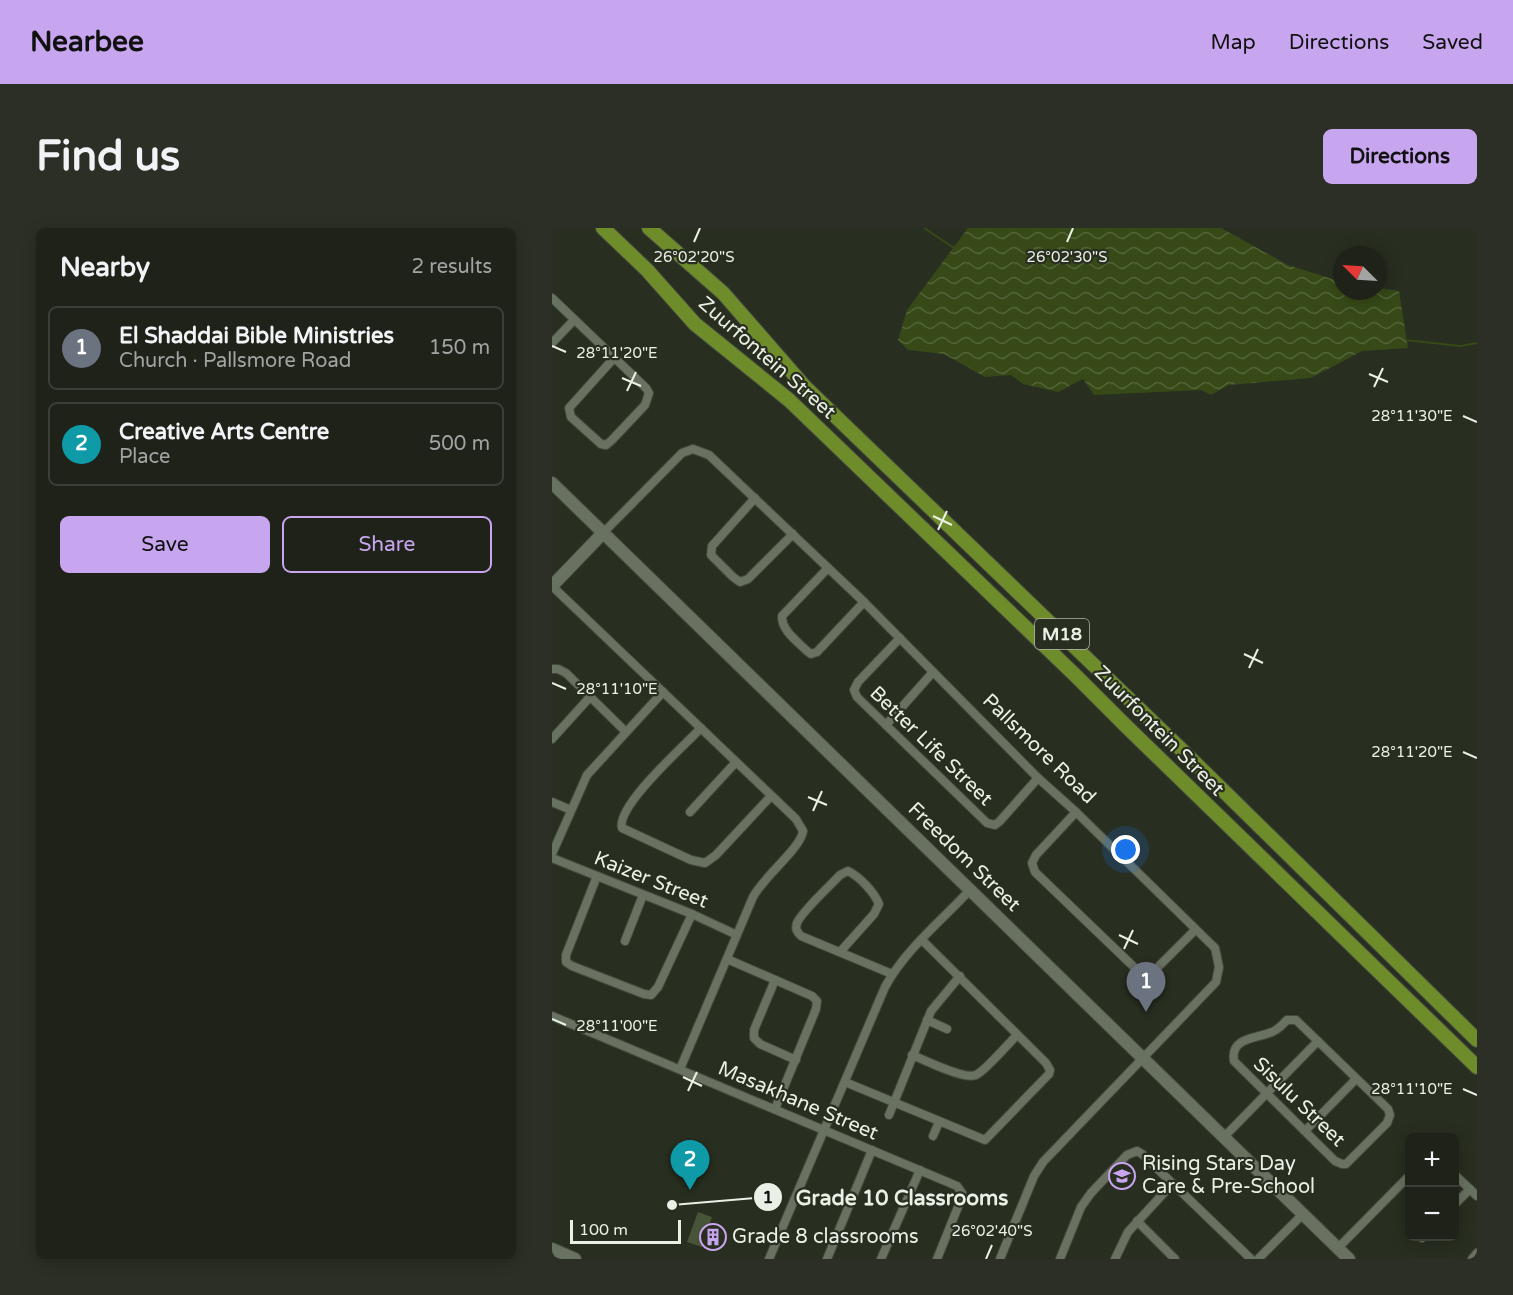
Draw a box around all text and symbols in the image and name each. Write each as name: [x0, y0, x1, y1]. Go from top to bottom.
text: Nearbee: [30, 25, 144, 59]
text: Map: [1210, 30, 1256, 55]
text: Directions: [1289, 30, 1389, 55]
text: Saved: [1422, 30, 1483, 55]
button: Directions: [1323, 129, 1477, 184]
text: Find us: [36, 131, 180, 182]
north arrow: [1333, 246, 1387, 300]
text: 26°02'20"S: [654, 248, 734, 266]
text: 26°02'30"S: [1027, 248, 1107, 266]
text: Nearby: [60, 252, 150, 283]
text: 2 results: [412, 255, 492, 279]
street label: Zuurfontein Street: [693, 292, 841, 424]
text: El Shaddai Bible Ministries: [119, 323, 394, 349]
text: 1: [75, 336, 88, 360]
text: 150 m: [429, 336, 490, 360]
text: 28°11'20"E: [576, 344, 658, 362]
text: Church · Pallsmore Road: [119, 349, 351, 373]
text: 28°11'30"E: [1371, 407, 1453, 425]
text: Creative Arts Centre: [119, 419, 329, 445]
text: 2: [75, 432, 88, 456]
text: 500 m: [429, 432, 490, 456]
text: Place: [119, 445, 170, 469]
button: Save: [60, 516, 270, 573]
button: Share: [282, 516, 492, 573]
road number: M18: [1035, 619, 1089, 649]
street label: Zuurfontein Street: [1089, 661, 1229, 801]
text: 28°11'10"E: [576, 680, 658, 698]
street label: Better Life Street: [865, 681, 998, 811]
street label: Pallsmore Road: [977, 689, 1101, 809]
text: 28°11'20"E: [1371, 743, 1453, 761]
street label: Freedom Street: [903, 797, 1026, 917]
your location: [1111, 835, 1140, 864]
street label: Kaizer Street: [590, 846, 712, 914]
pin: 1: [1126, 962, 1166, 1012]
text: 28°11'00"E: [576, 1017, 658, 1035]
street label: Sisulu Street: [1248, 1052, 1350, 1152]
street label: Masakhane Street: [714, 1056, 882, 1146]
text: 28°11'10"E: [1371, 1080, 1453, 1098]
map controls: [1405, 1133, 1459, 1241]
button: +: [1405, 1133, 1459, 1187]
pin: 2: [670, 1140, 710, 1190]
place label: Rising Stars Day Care & Pre-School: [1142, 1152, 1315, 1199]
school or university icon: Rising Stars Day Care & Pre-School: [1107, 1161, 1137, 1191]
callout: Grade 10 Classrooms: [753, 1178, 1020, 1217]
text: 1: [762, 1186, 774, 1208]
text: Grade 10 Classrooms: [796, 1186, 1008, 1211]
button: −: [1405, 1187, 1459, 1241]
scale bar: [570, 1217, 681, 1244]
text: 100 m: [579, 1220, 628, 1240]
building icon: Grade 8 classrooms: [698, 1222, 728, 1252]
text: 26°02'40"S: [952, 1222, 1032, 1240]
place label: Grade 8 classrooms: [732, 1225, 919, 1249]

